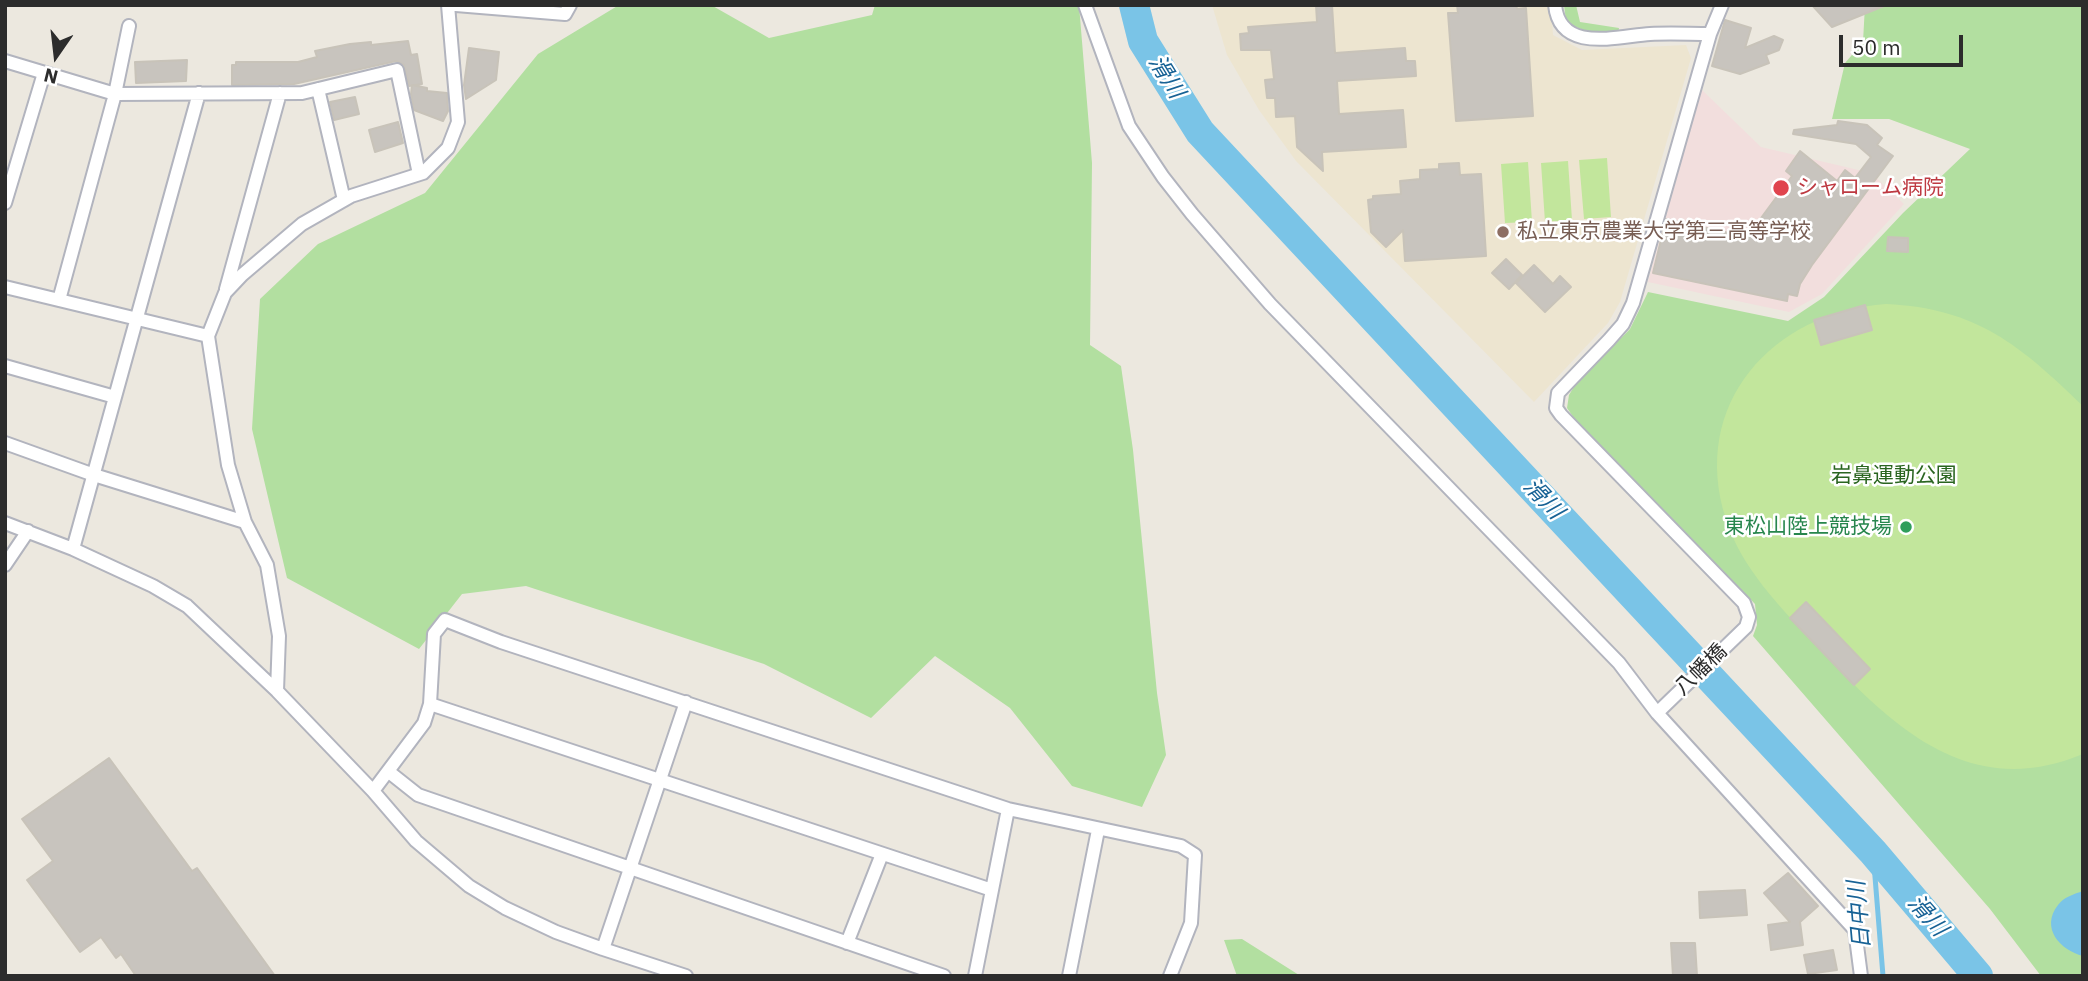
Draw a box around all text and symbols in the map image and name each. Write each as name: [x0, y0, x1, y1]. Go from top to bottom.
north arrow: [21, 21, 91, 91]
scale bar: [1843, 21, 1967, 65]
text: 50 m: [1852, 33, 1901, 61]
water label: 滑川: [1142, 50, 1190, 104]
text: N: [41, 63, 61, 90]
place label: シャローム病院: [1797, 175, 1944, 201]
marker: シャローム病院: [1771, 178, 1791, 198]
place label: 私立東京農業大学第三高等学校: [1517, 219, 1811, 245]
marker: 私立東京農業大学第三高等学校: [1495, 224, 1511, 240]
park label: 岩鼻運動公園: [1831, 463, 1957, 489]
water label: 滑川: [1517, 473, 1569, 525]
place label: 東松山陸上競技場: [1724, 514, 1892, 540]
marker: 東松山陸上競技場: [1898, 519, 1914, 535]
street label: 八幡橋: [1670, 639, 1732, 701]
water label: 日中川: [1843, 879, 1877, 951]
water label: 滑川: [1901, 890, 1953, 942]

